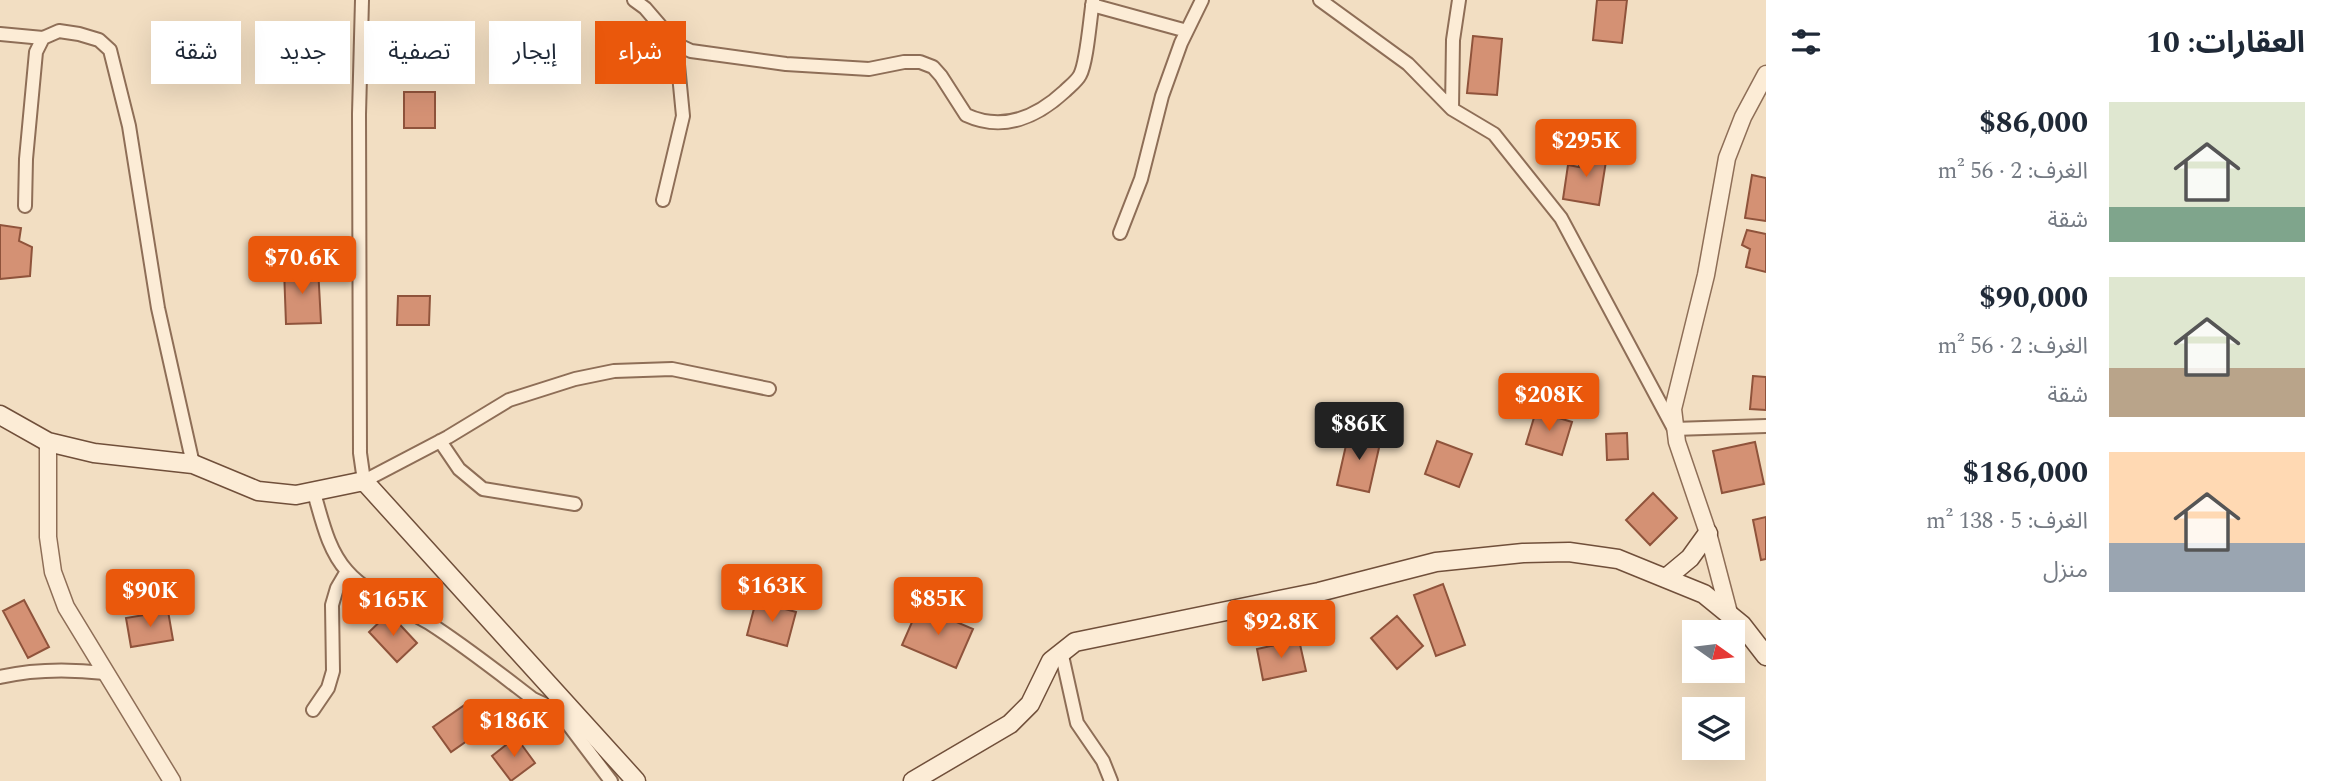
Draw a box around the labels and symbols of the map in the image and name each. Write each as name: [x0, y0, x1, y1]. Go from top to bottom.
pin: $295K: [1537, 120, 1635, 179]
pin: $70.6K: [245, 236, 359, 296]
pin: $208K: [1500, 374, 1598, 433]
pin: $86K: [1318, 402, 1400, 462]
pin: $163K: [723, 564, 821, 624]
pin: $90K: [109, 570, 191, 629]
pin: $165K: [344, 578, 442, 638]
pin: $85K: [897, 578, 979, 637]
pin: $92.8K: [1224, 600, 1338, 660]
north arrow: [1682, 620, 1745, 682]
pin: $186K: [465, 700, 563, 759]

